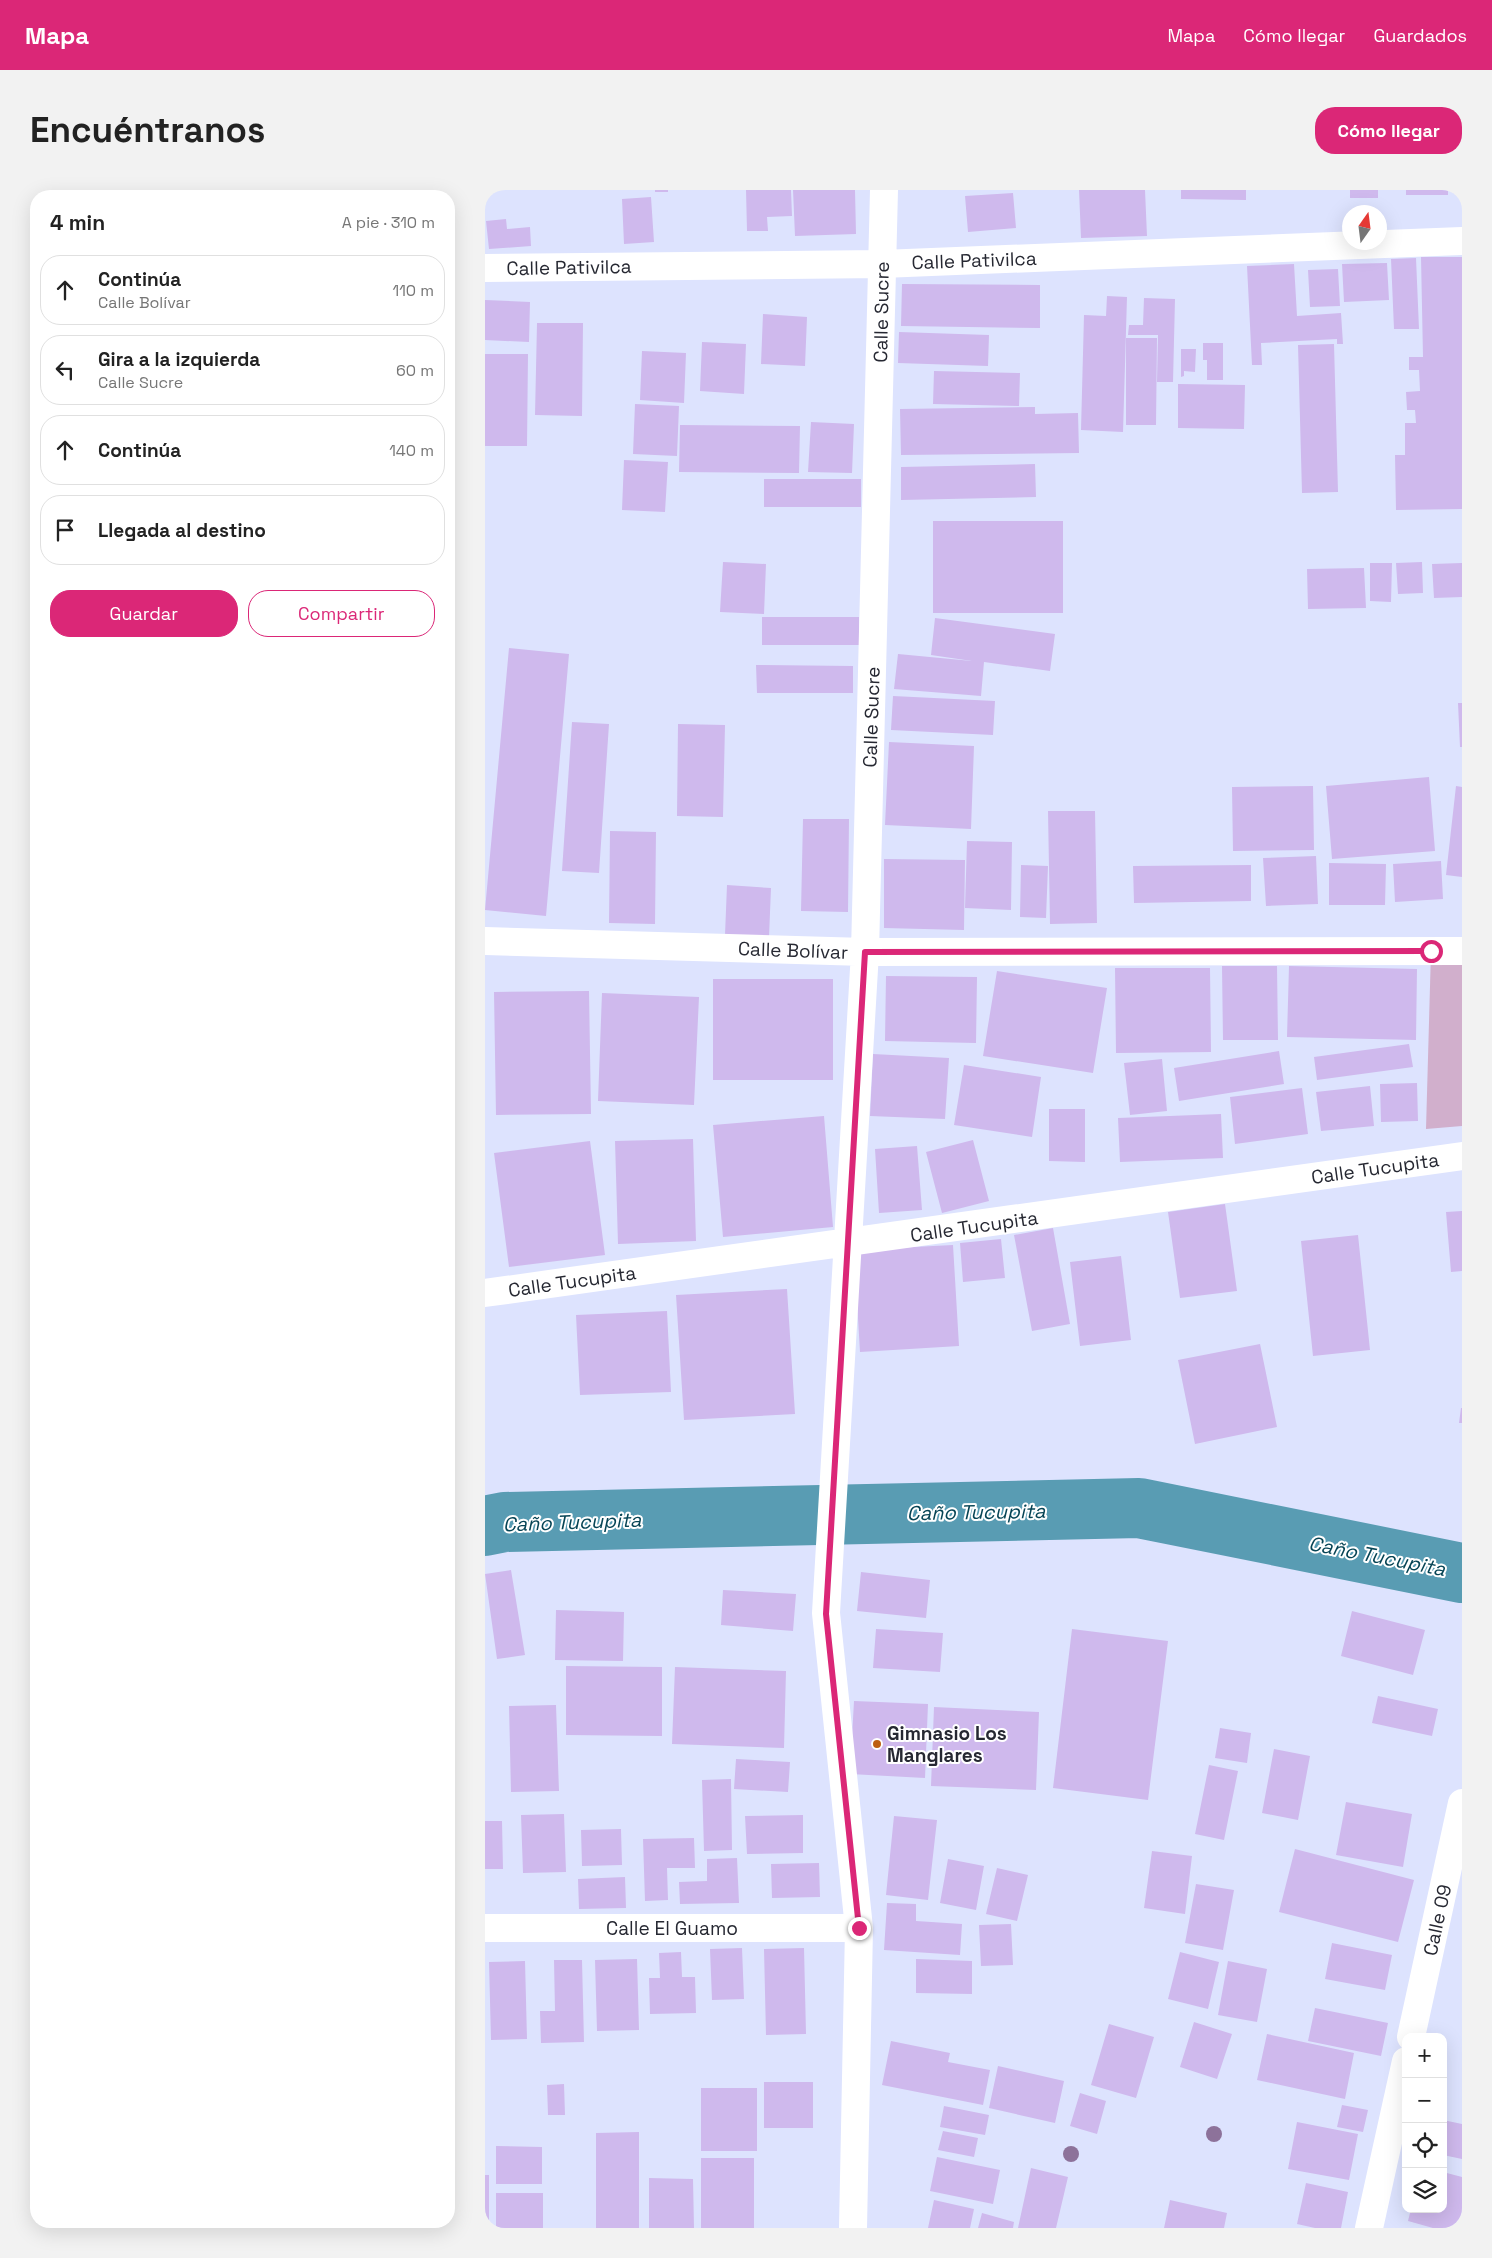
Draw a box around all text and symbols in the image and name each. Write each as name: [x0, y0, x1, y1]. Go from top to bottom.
text: Mapa: [25, 20, 89, 51]
text: Mapa: [1167, 24, 1215, 47]
text: Cómo llegar: [1243, 24, 1345, 47]
text: Guardados: [1373, 24, 1467, 47]
button: Cómo llegar: [1315, 107, 1462, 154]
text: Encuéntranos: [30, 108, 265, 152]
north arrow: [1342, 205, 1387, 250]
text: 4 min: [50, 209, 105, 236]
text: A pie · 310 m: [342, 212, 435, 233]
street label: Calle Pativilca: [911, 246, 1037, 275]
street label: Calle Pativilca: [506, 254, 632, 281]
street label: Calle Sucre: [868, 261, 895, 363]
text: Continúa: [98, 267, 181, 292]
icon: ahead: [51, 276, 79, 304]
text: 110 m: [392, 280, 434, 301]
text: Calle Bolívar: [98, 292, 191, 313]
text: Gira a la izquierda: [98, 347, 260, 372]
icon: left: [51, 356, 79, 384]
text: 60 m: [396, 360, 434, 381]
text: Calle Sucre: [98, 372, 183, 393]
icon: ahead: [51, 436, 79, 464]
text: Continúa: [98, 438, 181, 463]
text: 140 m: [389, 440, 434, 461]
icon: arrive: [51, 516, 79, 544]
text: Llegada al destino: [98, 518, 266, 543]
button: Guardar: [50, 590, 238, 637]
button: Compartir: [248, 590, 435, 637]
street label: Calle Sucre: [857, 666, 886, 768]
street label: Calle Bolívar: [737, 936, 848, 965]
route start: [1420, 940, 1443, 963]
street label: Calle Tucupita: [1310, 1147, 1441, 1190]
street label: Calle Tucupita: [909, 1205, 1040, 1248]
street label: Calle Tucupita: [507, 1260, 638, 1303]
water label: Caño Tucupita: [906, 1498, 1046, 1526]
water label: Caño Tucupita: [502, 1507, 642, 1537]
water label: Caño Tucupita: [1306, 1530, 1448, 1582]
place label: Gimnasio Los Manglares: [887, 1721, 1007, 1768]
marker: Gimnasio Los Manglares: [871, 1738, 883, 1750]
street label: Calle 09: [1418, 1882, 1457, 1958]
street label: Calle El Guamo: [606, 1916, 738, 1941]
route end: [848, 1917, 871, 1940]
map controls: [1402, 2033, 1447, 2213]
button: +: [1402, 2033, 1447, 2078]
button: −: [1402, 2078, 1447, 2123]
button: locate: [1402, 2123, 1447, 2168]
button: layers: [1402, 2168, 1447, 2213]

